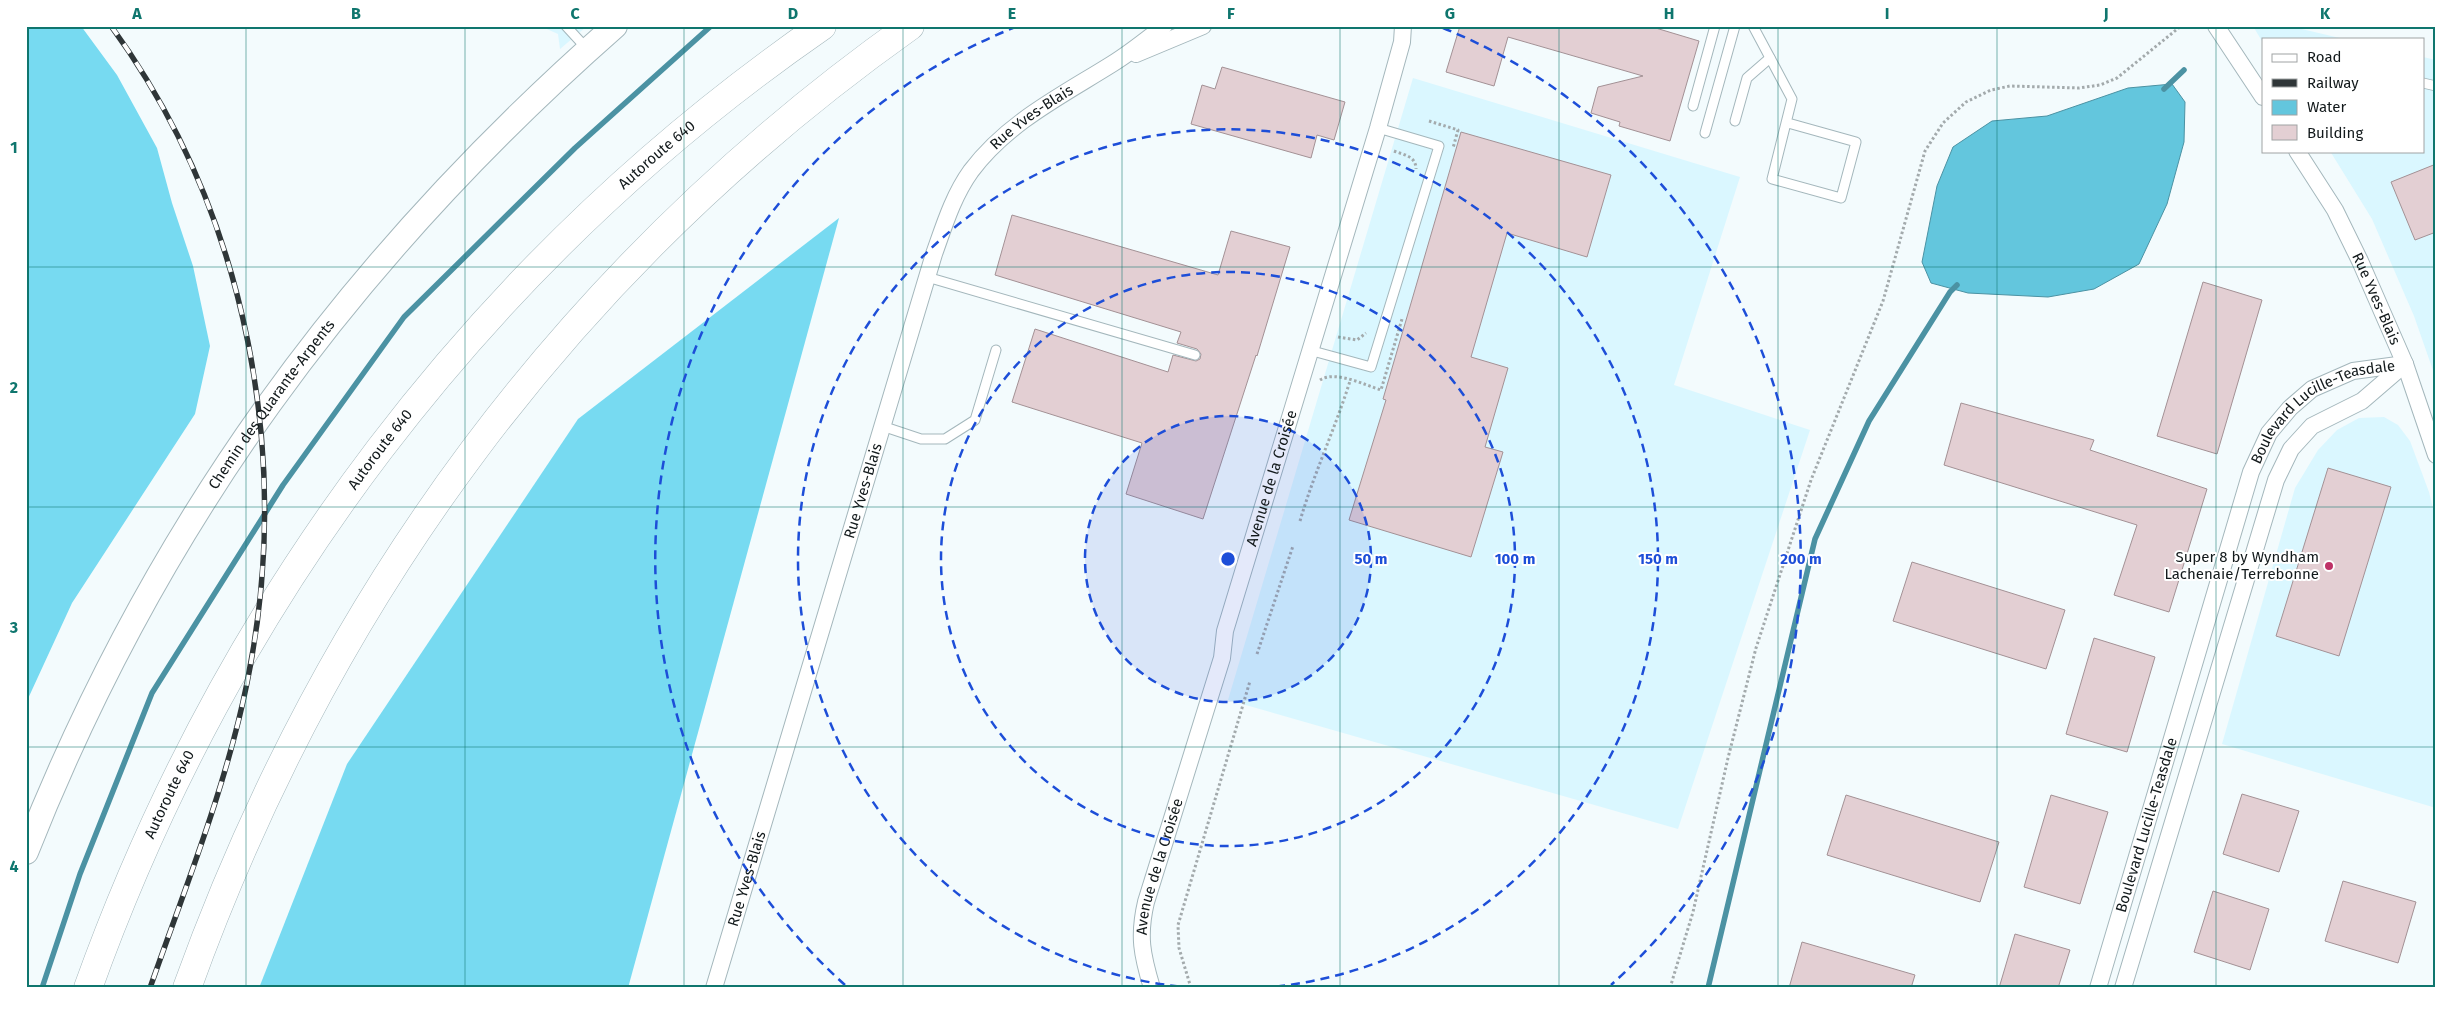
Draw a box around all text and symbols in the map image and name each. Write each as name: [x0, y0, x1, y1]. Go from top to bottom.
text: A: [131, 4, 142, 23]
text: B: [351, 4, 361, 23]
text: C: [570, 4, 580, 23]
text: D: [788, 4, 798, 23]
text: E: [1008, 4, 1016, 23]
text: F: [1227, 4, 1235, 23]
text: G: [1445, 4, 1455, 23]
text: H: [1664, 4, 1674, 23]
text: I: [1885, 4, 1889, 23]
text: J: [2102, 4, 2109, 23]
text: K: [2320, 4, 2331, 23]
legend: [2262, 38, 2424, 152]
text: Road: [2307, 48, 2342, 66]
text: Railway: [2307, 74, 2359, 92]
street label: Rue Yves-Blais: [986, 81, 1076, 153]
text: Water: [2307, 98, 2346, 116]
street label: Autoroute 640: [614, 117, 699, 193]
text: Building: [2307, 124, 2363, 142]
text: 1: [10, 138, 18, 157]
street label: Rue Yves-Blais: [2348, 250, 2404, 347]
street label: Chemin des Quarante-Arpents: [205, 316, 339, 493]
street label: Boulevard Lucille-Teasdale: [2247, 356, 2396, 467]
text: 2: [10, 378, 18, 397]
street label: Autoroute 640: [344, 406, 416, 493]
street label: Avenue de la Croisée: [1242, 408, 1301, 548]
street label: Rue Yves-Blais: [840, 441, 886, 541]
place label: Super 8 by Wyndham Lachenaie/Terrebonne: [2164, 548, 2319, 583]
centre of rings: [1219, 550, 1237, 568]
text: 50 m: [1354, 550, 1388, 568]
text: 100 m: [1495, 550, 1535, 568]
text: 150 m: [1638, 550, 1678, 568]
text: 200 m: [1780, 550, 1822, 568]
marker: Super 8 by Wyndham Lachenaie/Terrebonne: [2323, 560, 2335, 572]
text: 3: [9, 618, 18, 637]
street label: Boulevard Lucille-Teasdale: [2112, 735, 2181, 915]
street label: Autoroute 640: [141, 747, 198, 841]
street label: Avenue de la Croisée: [1133, 796, 1187, 935]
street label: Rue Yves-Blais: [724, 829, 770, 929]
text: 4: [9, 857, 19, 876]

